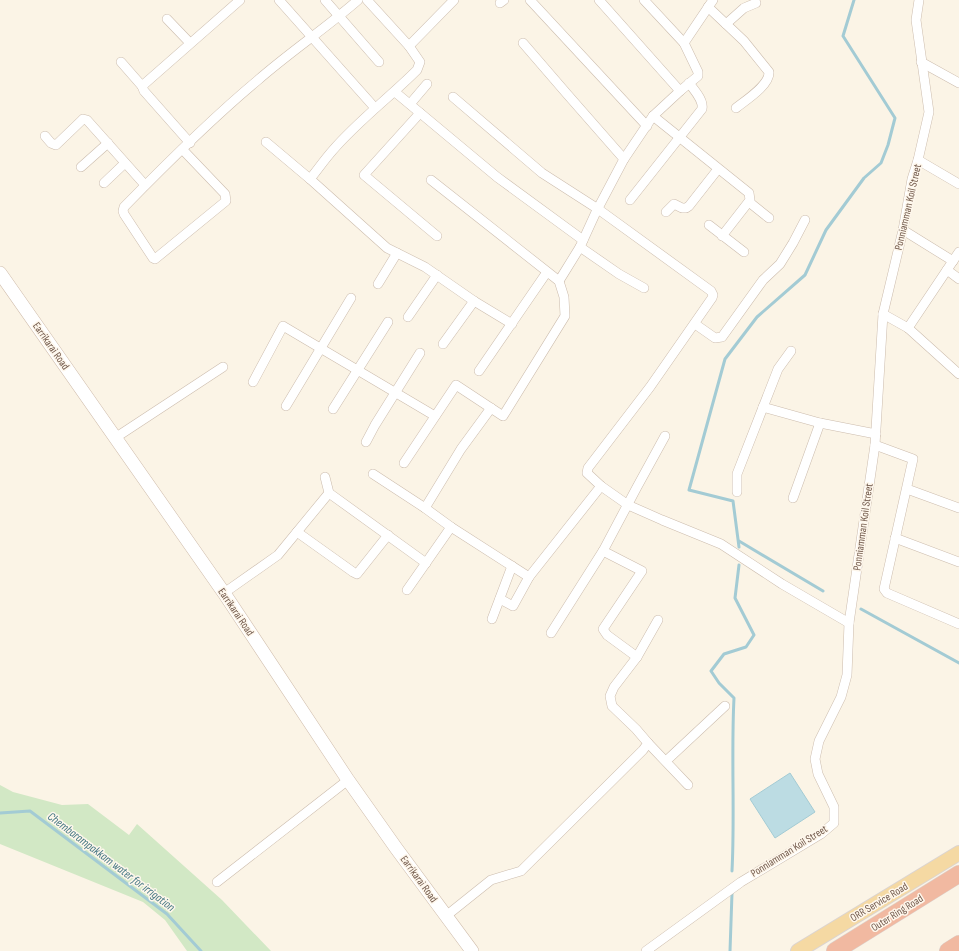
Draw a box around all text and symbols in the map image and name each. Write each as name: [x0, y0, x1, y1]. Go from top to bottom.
street label: Ponniamman Koil Street: [892, 162, 924, 251]
street label: Earrikarai Road: [30, 320, 72, 372]
street label: Ponniamman Koil Street: [850, 482, 876, 572]
street label: Earrikarai Road: [215, 586, 257, 639]
water label: Chembarampakkam water for irrigation: [44, 809, 178, 915]
street label: Ponniamman Koil Street: [748, 822, 830, 880]
street label: Earrikarai Road: [398, 853, 441, 905]
street label: ORR Service Road: [848, 880, 910, 924]
street label: Outer Ring Road: [869, 892, 926, 934]

